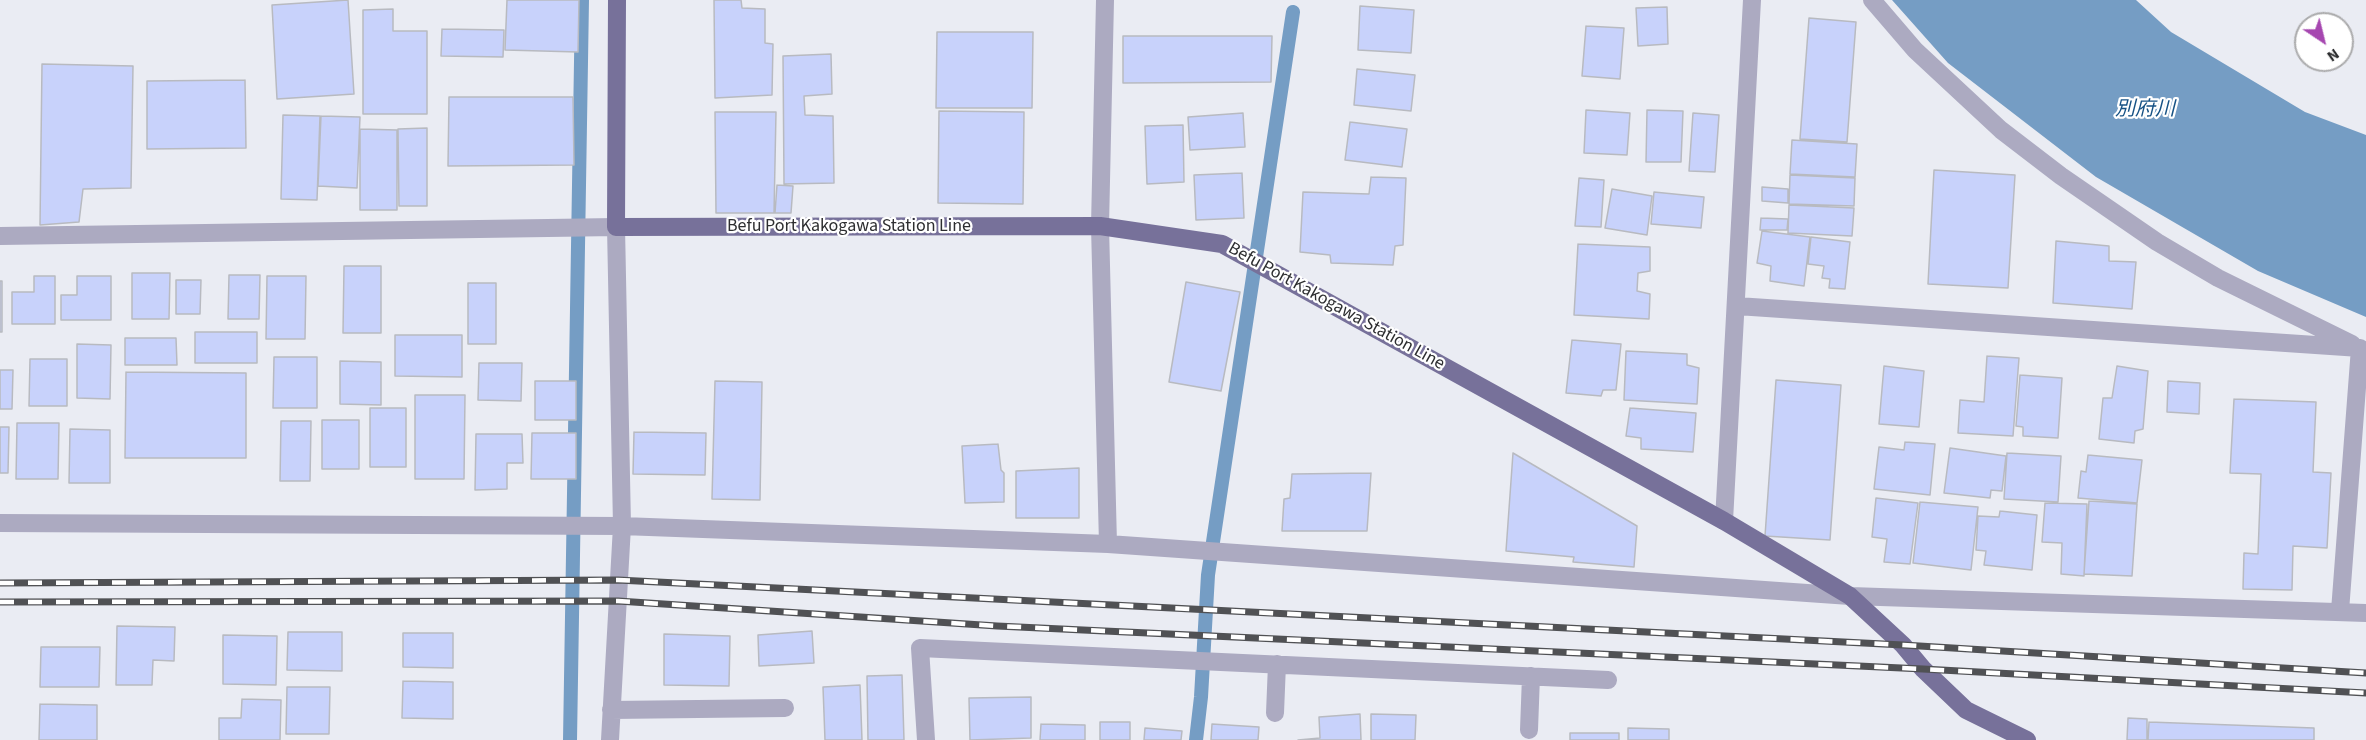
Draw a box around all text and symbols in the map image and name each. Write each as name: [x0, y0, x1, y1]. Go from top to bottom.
north arrow: [2294, 12, 2354, 72]
text: N: [2323, 43, 2344, 67]
water label: 別府川: [2115, 99, 2175, 123]
street label: Befu Port Kakogawa Station Line: [727, 216, 971, 238]
street label: Befu Port Kakogawa Station Line: [1224, 238, 1448, 376]

